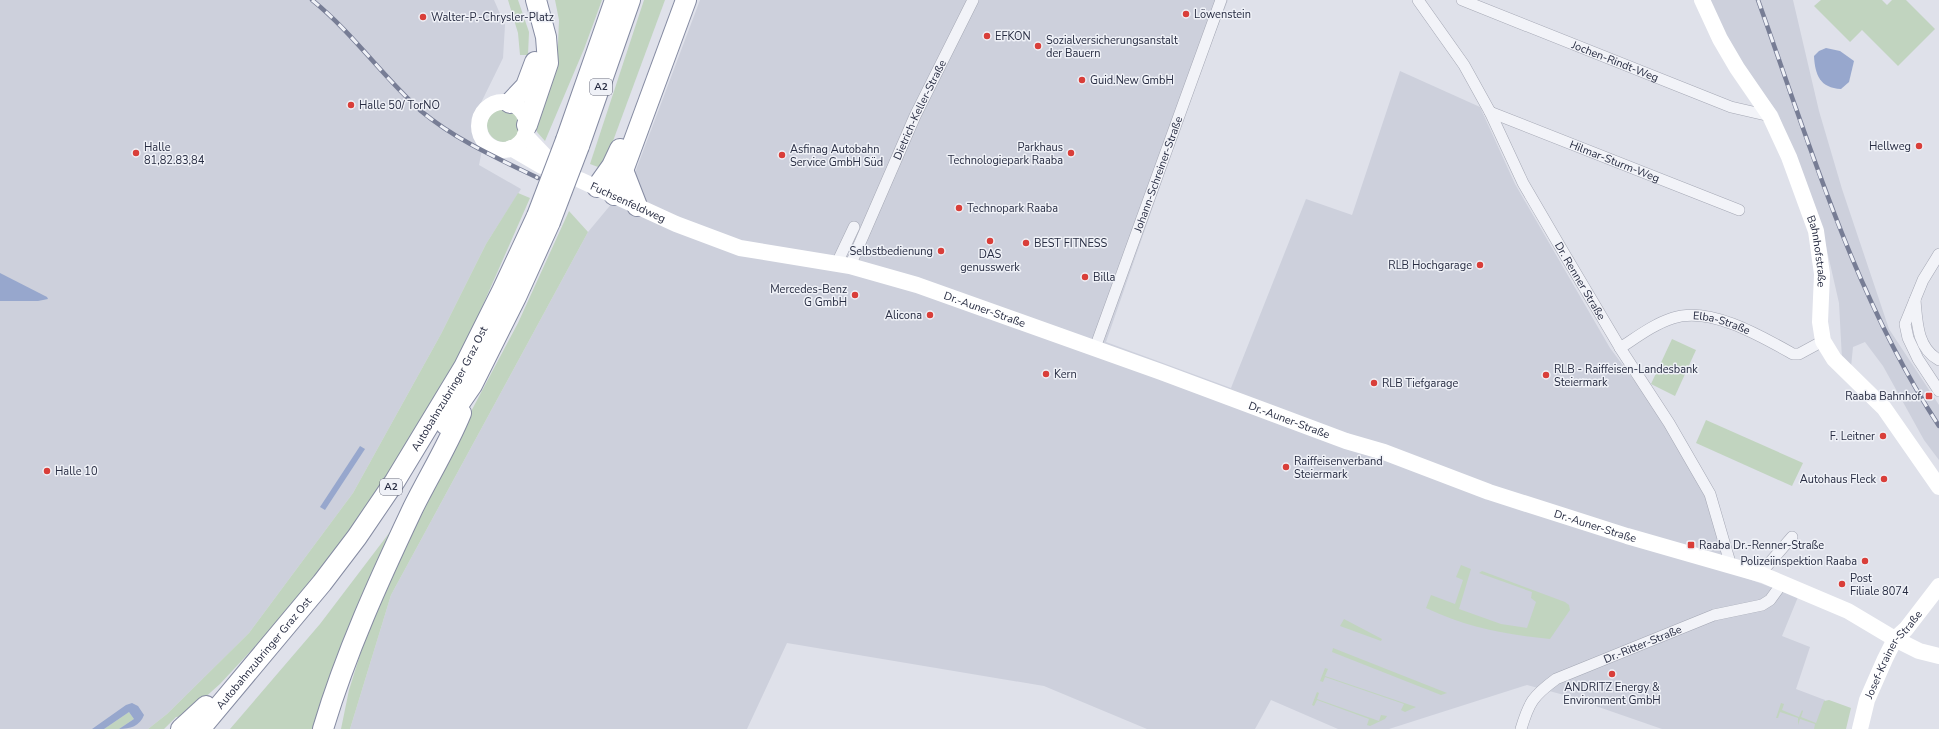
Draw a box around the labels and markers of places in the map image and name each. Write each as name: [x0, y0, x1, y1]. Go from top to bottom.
place label: Löwenstein: [1194, 7, 1251, 22]
marker: Löwenstein: [1181, 9, 1191, 19]
place label: Walter-P.-Chrysler-Platz: [431, 10, 554, 25]
marker: Walter-P.-Chrysler-Platz: [418, 12, 428, 22]
place label: EFKON: [995, 29, 1031, 44]
marker: EFKON: [982, 31, 992, 41]
place label: Sozialversicherungsanstalt der Bauern: [1046, 33, 1178, 61]
marker: Sozialversicherungsanstalt der Bauern: [1033, 41, 1043, 51]
place label: Guid.New GmbH: [1090, 73, 1174, 88]
marker: Guid.New GmbH: [1077, 75, 1087, 85]
place label: Halle 50/ TorNO: [359, 98, 440, 113]
marker: Halle 50/ TorNO: [346, 100, 356, 110]
place label: Hellweg: [1869, 139, 1911, 154]
place label: Halle 81,82.83,84: [144, 140, 205, 168]
place label: Parkhaus Technologiepark Raaba: [948, 140, 1063, 168]
marker: Hellweg: [1914, 141, 1924, 151]
place label: Asfinag Autobahn Service GmbH Süd: [790, 142, 883, 170]
marker: Halle 81,82.83,84: [131, 148, 141, 158]
marker: Parkhaus Technologiepark Raaba: [1066, 148, 1076, 158]
marker: Asfinag Autobahn Service GmbH Süd: [777, 150, 787, 160]
place label: Technopark Raaba: [967, 201, 1058, 216]
marker: Technopark Raaba: [954, 203, 964, 213]
marker: DAS genusswerk: [985, 236, 995, 246]
place label: BEST FITNESS: [1034, 236, 1107, 251]
marker: BEST FITNESS: [1021, 238, 1031, 248]
place label: Selbstbedienung: [849, 244, 933, 259]
marker: Selbstbedienung: [936, 246, 946, 256]
place label: DAS genusswerk: [960, 247, 1020, 275]
place label: RLB Hochgarage: [1388, 258, 1472, 273]
marker: RLB Hochgarage: [1475, 260, 1485, 270]
place label: Billa: [1093, 270, 1115, 285]
marker: Billa: [1080, 272, 1090, 282]
place label: Mercedes-Benz G GmbH: [770, 282, 847, 310]
marker: Mercedes-Benz G GmbH: [850, 290, 860, 300]
place label: Alicona: [885, 308, 922, 323]
marker: Alicona: [925, 310, 935, 320]
place label: RLB - Raiffeisen-Landesbank Steiermark: [1554, 362, 1698, 390]
place label: Kern: [1054, 367, 1077, 382]
marker: Kern: [1041, 369, 1051, 379]
marker: RLB - Raiffeisen-Landesbank Steiermark: [1541, 370, 1551, 380]
place label: RLB Tiefgarage: [1382, 376, 1459, 391]
marker: RLB Tiefgarage: [1369, 378, 1379, 388]
place label: Raaba Bahnhof: [1845, 389, 1921, 404]
marker: Raaba Bahnhof: [1924, 391, 1934, 401]
place label: F. Leitner: [1830, 429, 1875, 444]
marker: F. Leitner: [1878, 431, 1888, 441]
place label: Raiffeisenverband Steiermark: [1294, 454, 1383, 482]
marker: Raiffeisenverband Steiermark: [1281, 462, 1291, 472]
place label: Halle 10: [55, 464, 98, 479]
marker: Halle 10: [42, 466, 52, 476]
place label: Autohaus Fleck: [1800, 472, 1876, 487]
marker: Autohaus Fleck: [1879, 474, 1889, 484]
place label: Raaba Dr.-Renner-Straße: [1699, 538, 1824, 553]
marker: Raaba Dr.-Renner-Straße: [1686, 540, 1696, 550]
place label: Polizeiinspektion Raaba: [1740, 554, 1857, 569]
marker: Polizeiinspektion Raaba: [1860, 556, 1870, 566]
place label: Post Filiale 8074: [1850, 571, 1909, 599]
marker: Post Filiale 8074: [1837, 579, 1847, 589]
marker: ANDRITZ Energy & Environment GmbH: [1607, 669, 1617, 679]
place label: ANDRITZ Energy & Environment GmbH: [1563, 680, 1661, 708]

